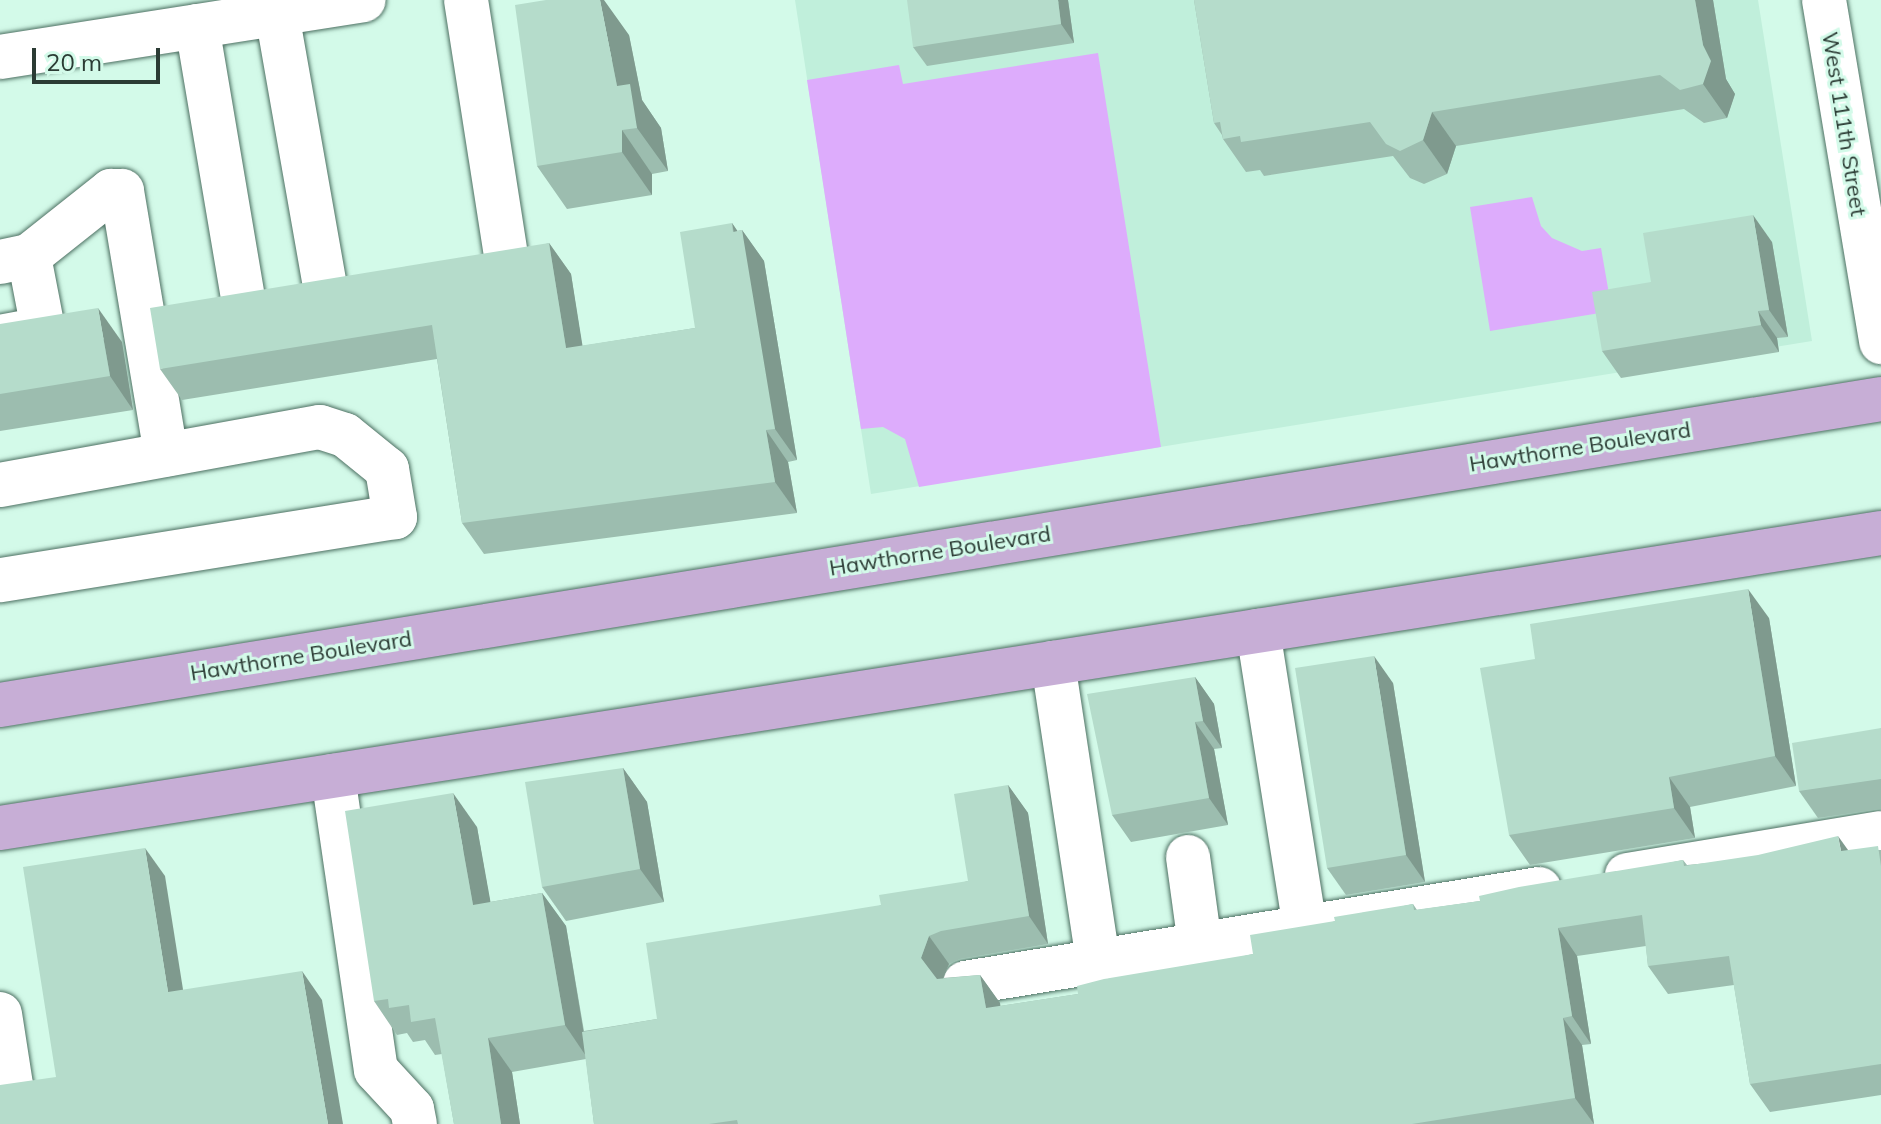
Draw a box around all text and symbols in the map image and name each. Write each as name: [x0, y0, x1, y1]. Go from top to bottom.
street label: West 111th Street: [1816, 30, 1872, 218]
scale bar: [36, 32, 164, 82]
text: 20 m: [46, 47, 102, 77]
street label: Hawthorne Boulevard: [1467, 416, 1693, 478]
street label: Hawthorne Boulevard: [827, 520, 1053, 582]
street label: Hawthorne Boulevard: [188, 625, 414, 687]

